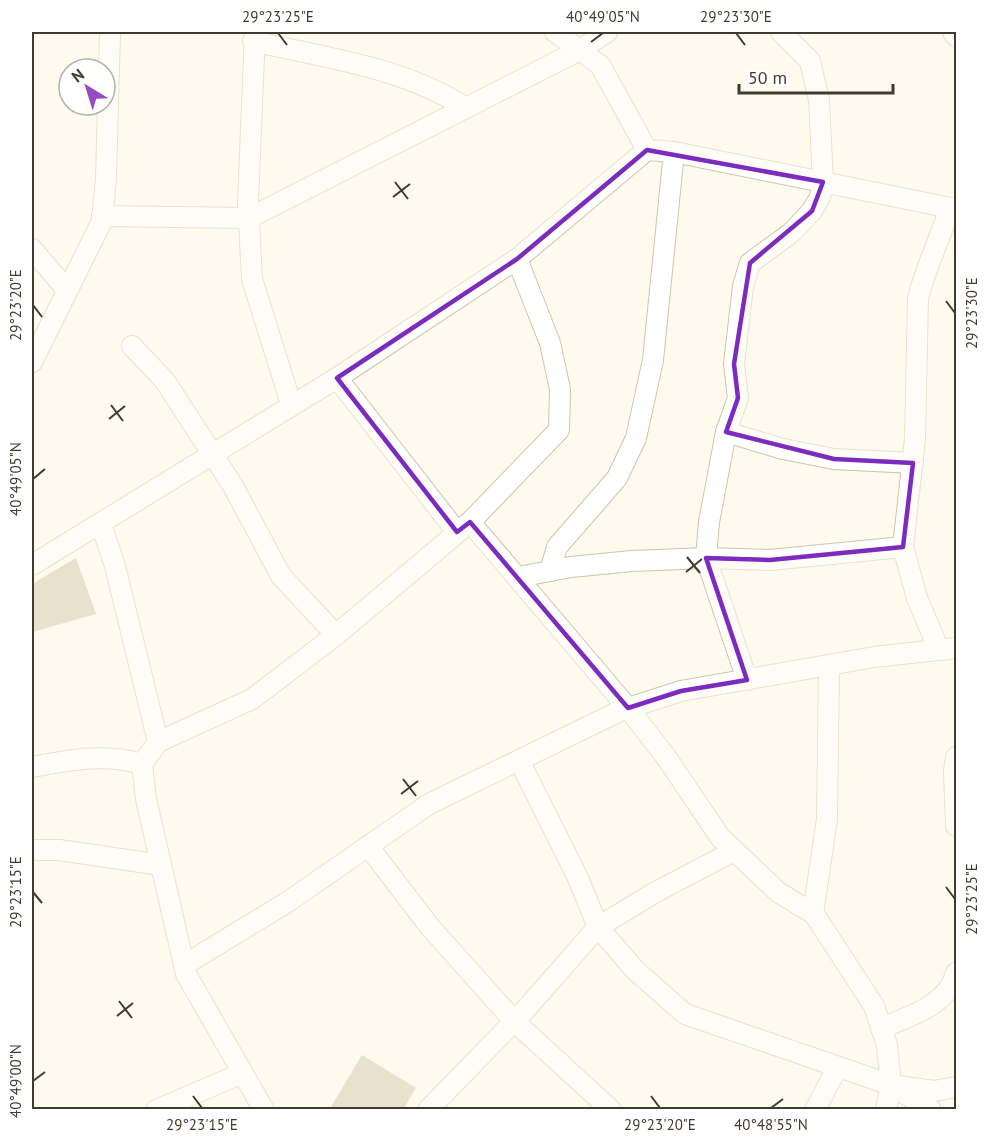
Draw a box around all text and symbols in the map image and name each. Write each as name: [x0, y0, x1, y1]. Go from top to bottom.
text: 29°23'25"E: [242, 7, 314, 26]
text: 40°49'05"N: [566, 7, 640, 26]
text: 29°23'30"E: [700, 7, 772, 26]
north arrow: [57, 57, 117, 117]
scale bar: [739, 57, 894, 95]
text: N: [67, 64, 88, 86]
text: 50 m: [748, 66, 787, 89]
text: 29°23'20"E: [6, 269, 25, 341]
text: 29°23'30"E: [962, 277, 981, 349]
text: 40°49'05"N: [6, 442, 25, 516]
text: 29°23'15"E: [6, 856, 25, 928]
text: 29°23'25"E: [962, 863, 981, 935]
text: 40°49'00"N: [6, 1044, 25, 1118]
text: 29°23'15"E: [166, 1115, 238, 1134]
text: 29°23'20"E: [624, 1115, 696, 1134]
text: 40°48'55"N: [734, 1115, 808, 1134]

